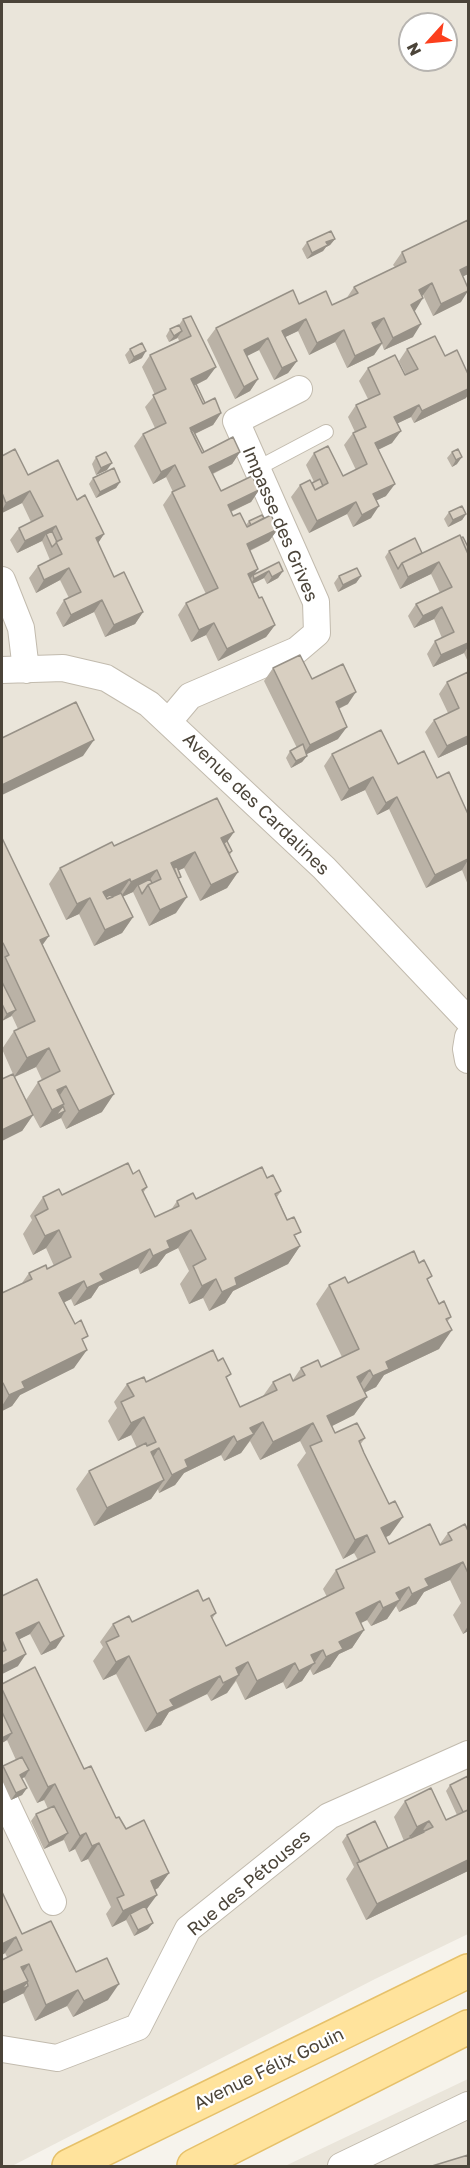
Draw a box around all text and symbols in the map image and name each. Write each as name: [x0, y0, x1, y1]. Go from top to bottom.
north arrow: [398, 12, 458, 72]
text: N: [402, 39, 425, 59]
street label: Impasse des Grives: [238, 443, 322, 605]
street label: Avenue des Cardalines: [178, 728, 334, 880]
street label: Rue des Pétouses: [183, 1825, 315, 1941]
street label: Avenue Félix Gouin: [190, 2023, 348, 2115]

